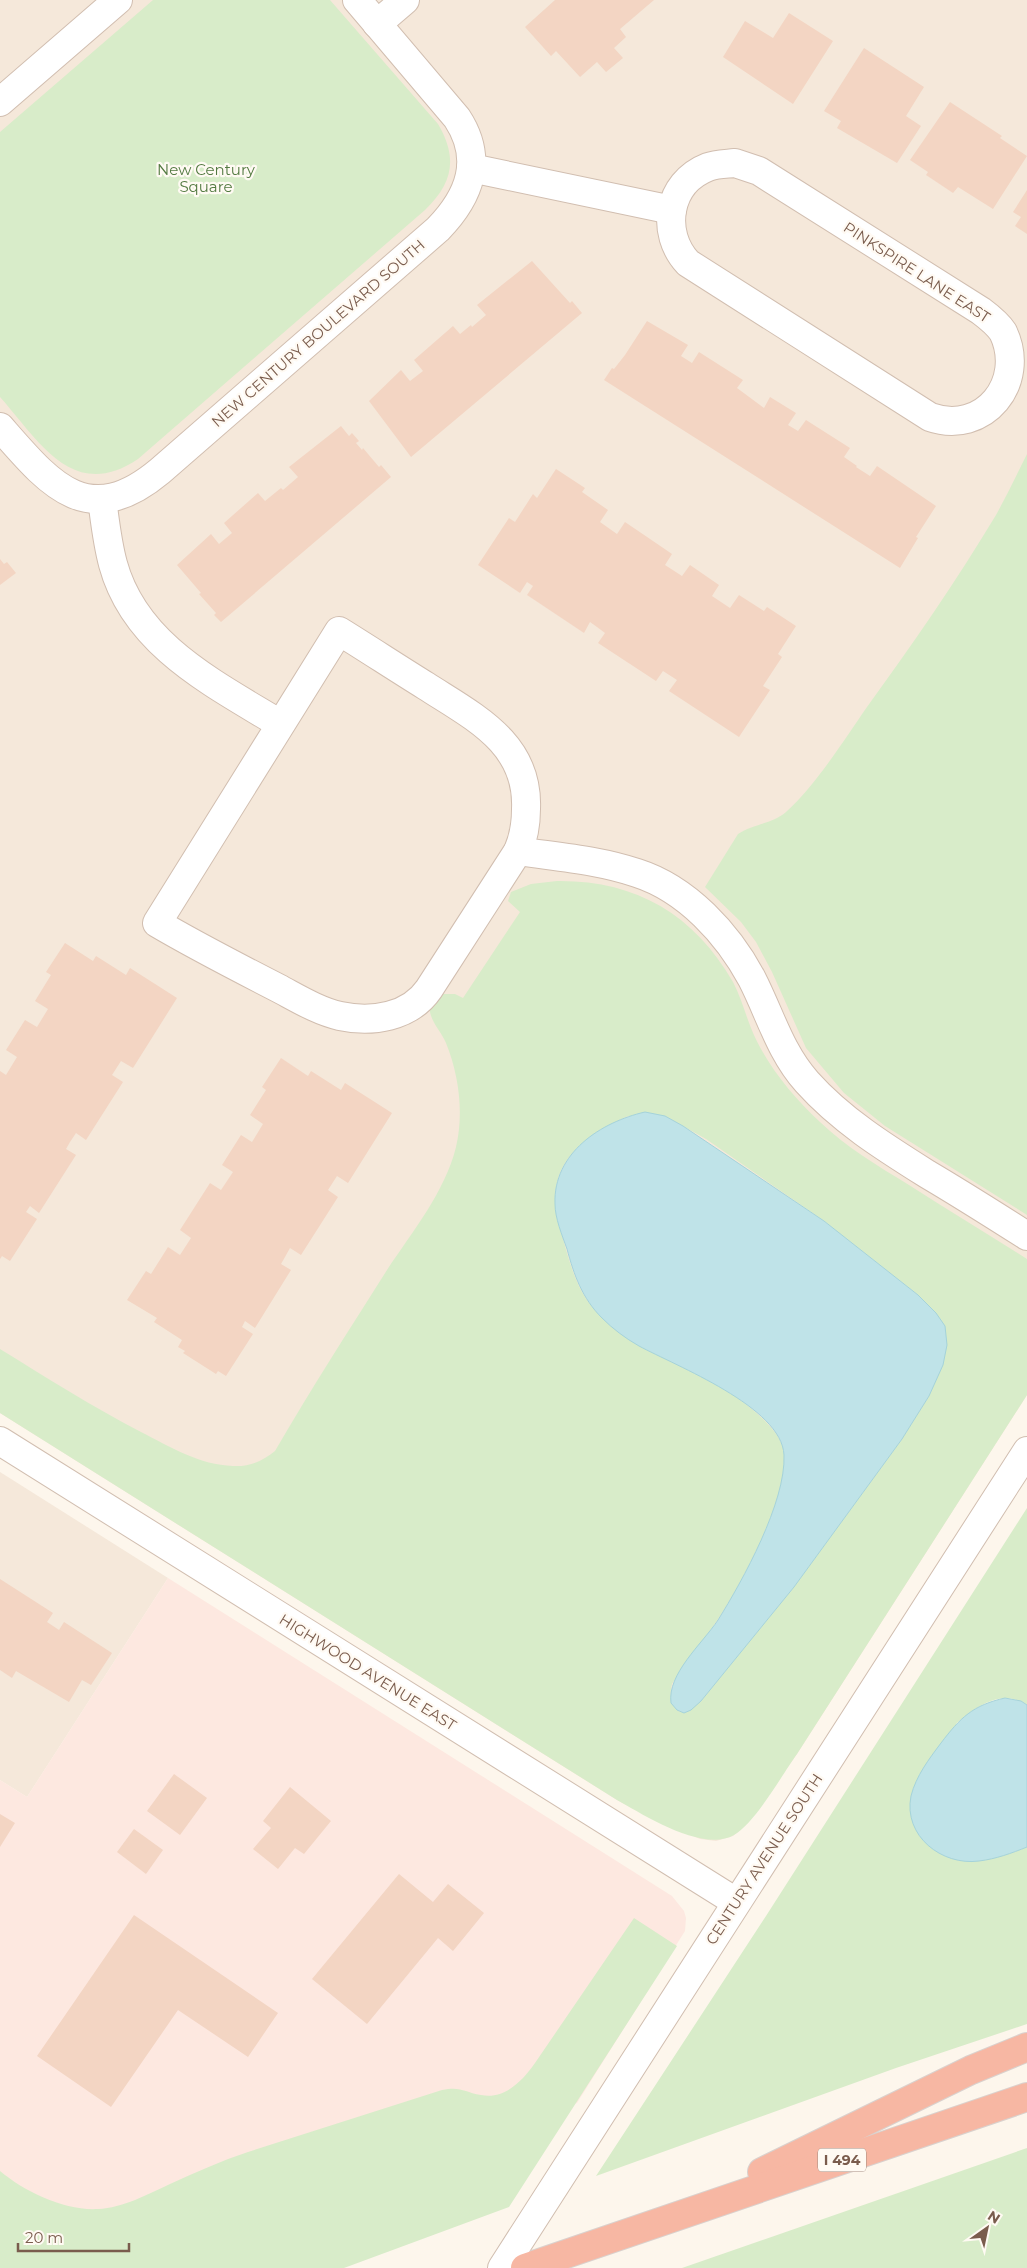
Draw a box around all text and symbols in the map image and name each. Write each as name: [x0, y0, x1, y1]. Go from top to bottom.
park label: New Century Square: [157, 160, 256, 196]
street label: PINKSPIRE LANE EAST: [840, 217, 994, 327]
street label: NEW CENTURY BOULEVARD SOUTH: [207, 235, 429, 431]
street label: HIGHWOOD AVENUE EAST: [276, 1610, 460, 1735]
street label: CENTURY AVENUE SOUTH: [702, 1770, 826, 1948]
road number: I 494: [818, 2148, 866, 2172]
north arrow: [962, 2203, 1012, 2253]
text: N: [984, 2206, 1004, 2228]
scale bar: [18, 2220, 129, 2252]
text: 20 m: [25, 2228, 63, 2247]

